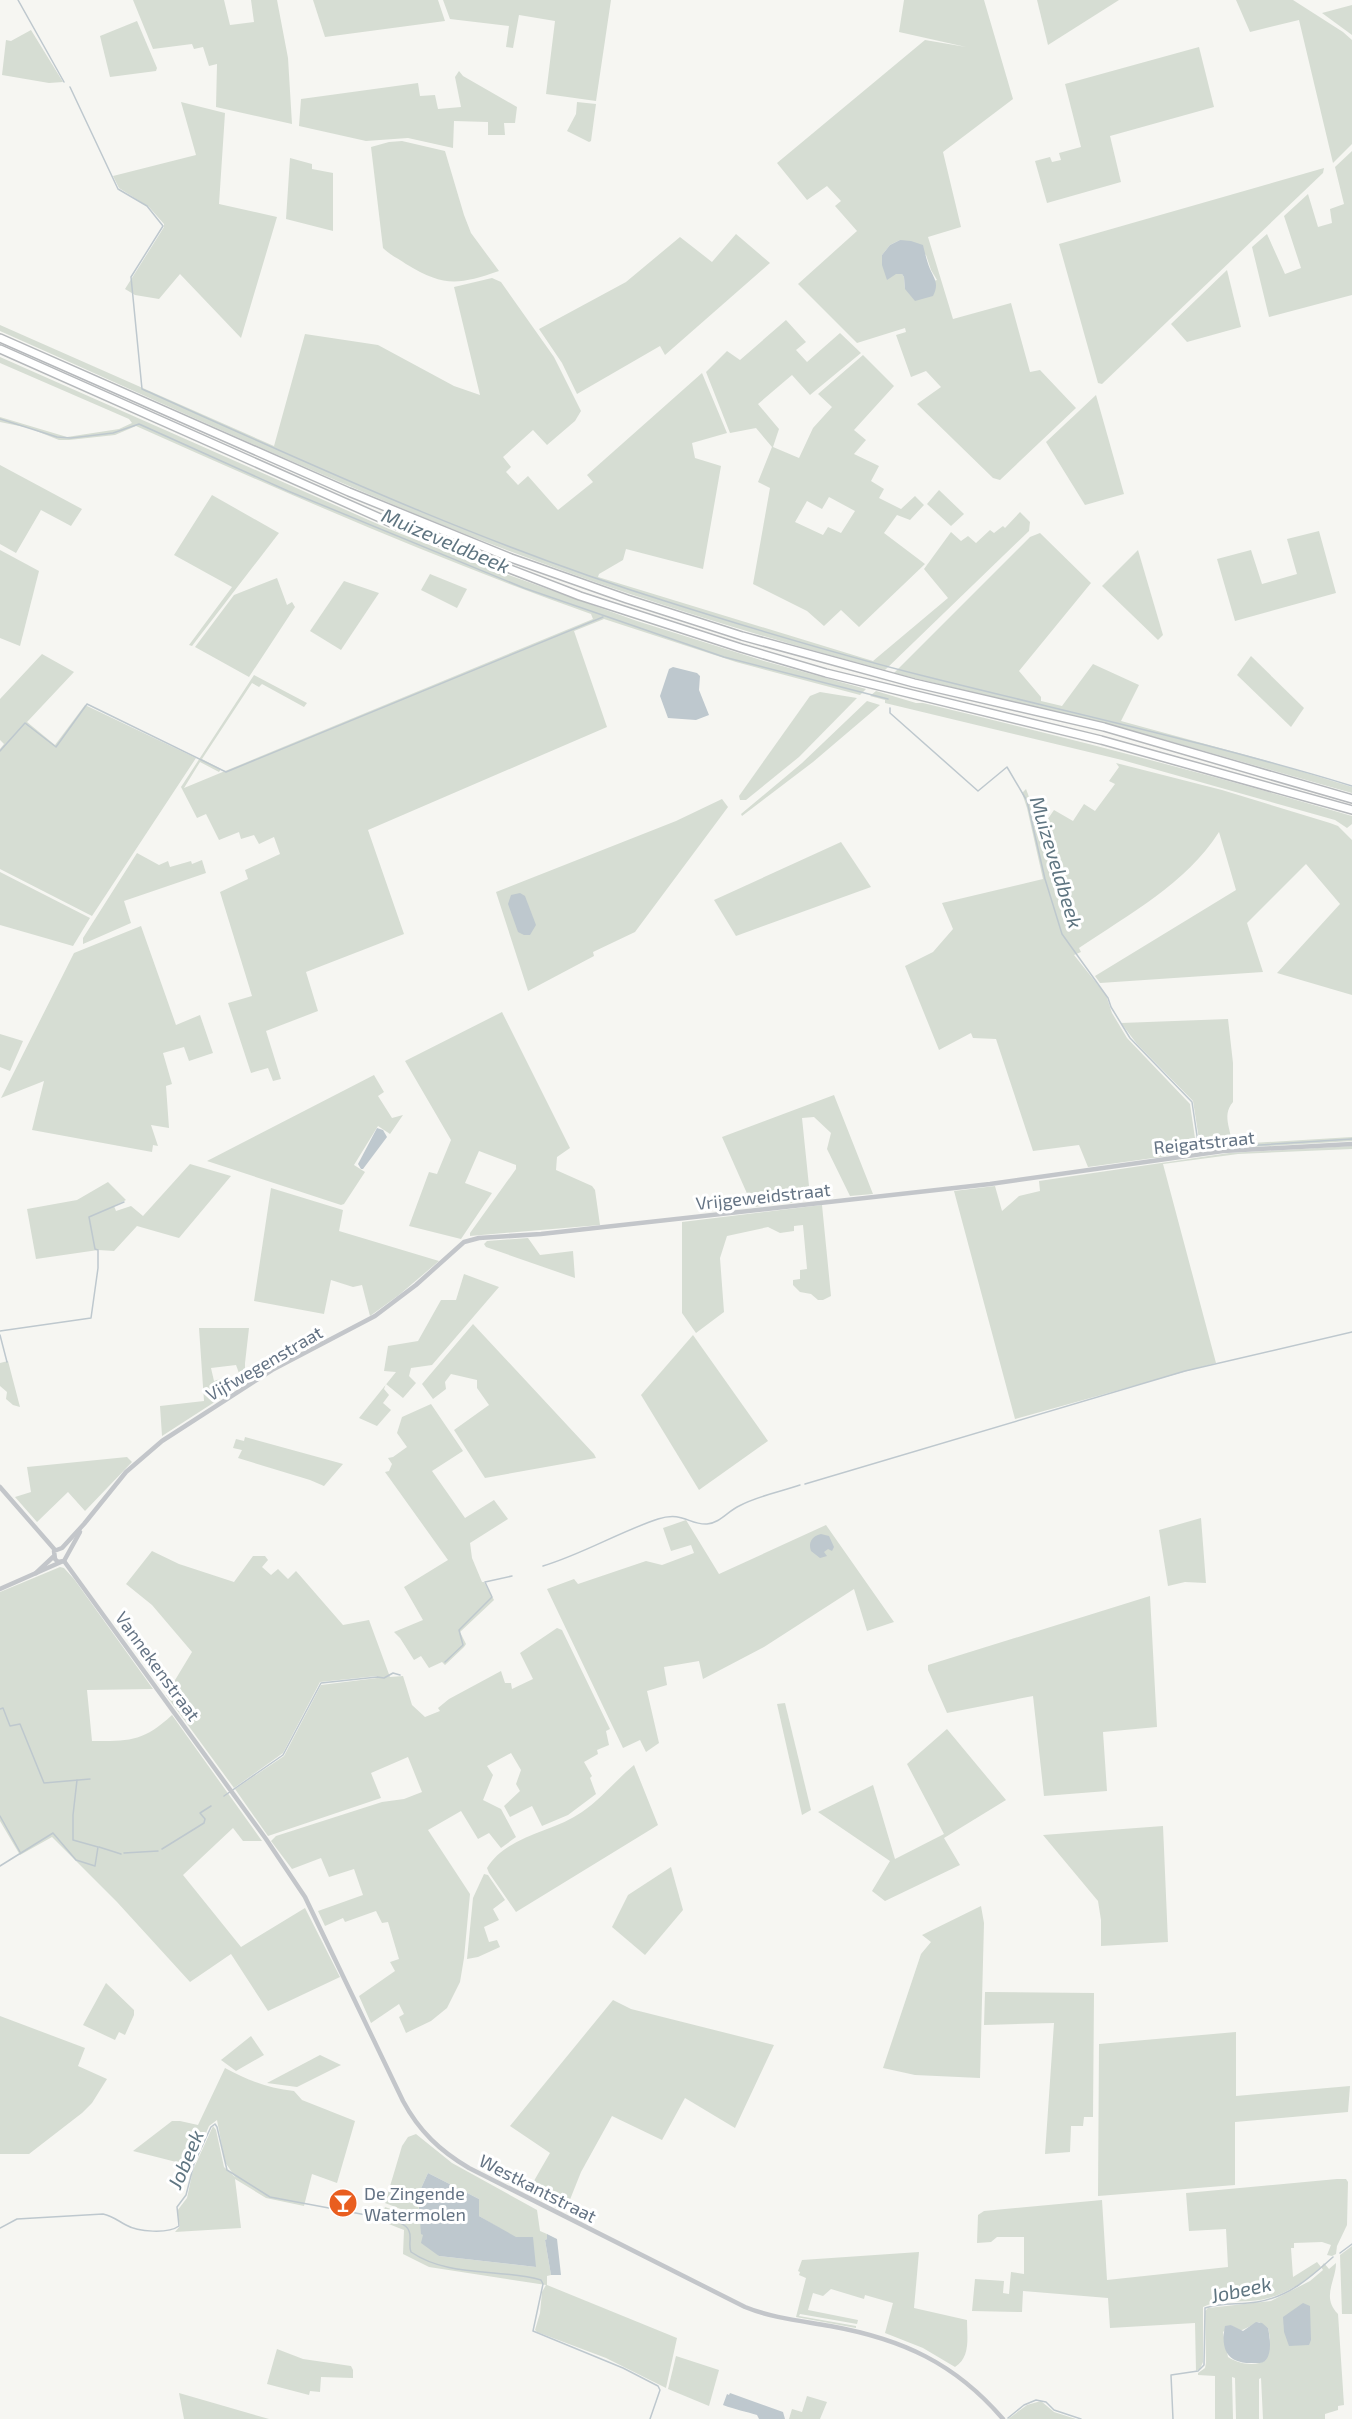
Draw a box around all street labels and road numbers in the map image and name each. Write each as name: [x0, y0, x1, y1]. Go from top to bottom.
street label: Reigatstraat: [1152, 1126, 1256, 1158]
street label: Vrijgeweidstraat: [695, 1178, 832, 1214]
street label: Vijfwegenstraat: [202, 1321, 326, 1405]
street label: Vannekenstraat: [111, 1607, 205, 1725]
street label: Westkantstraat: [476, 2149, 600, 2227]

